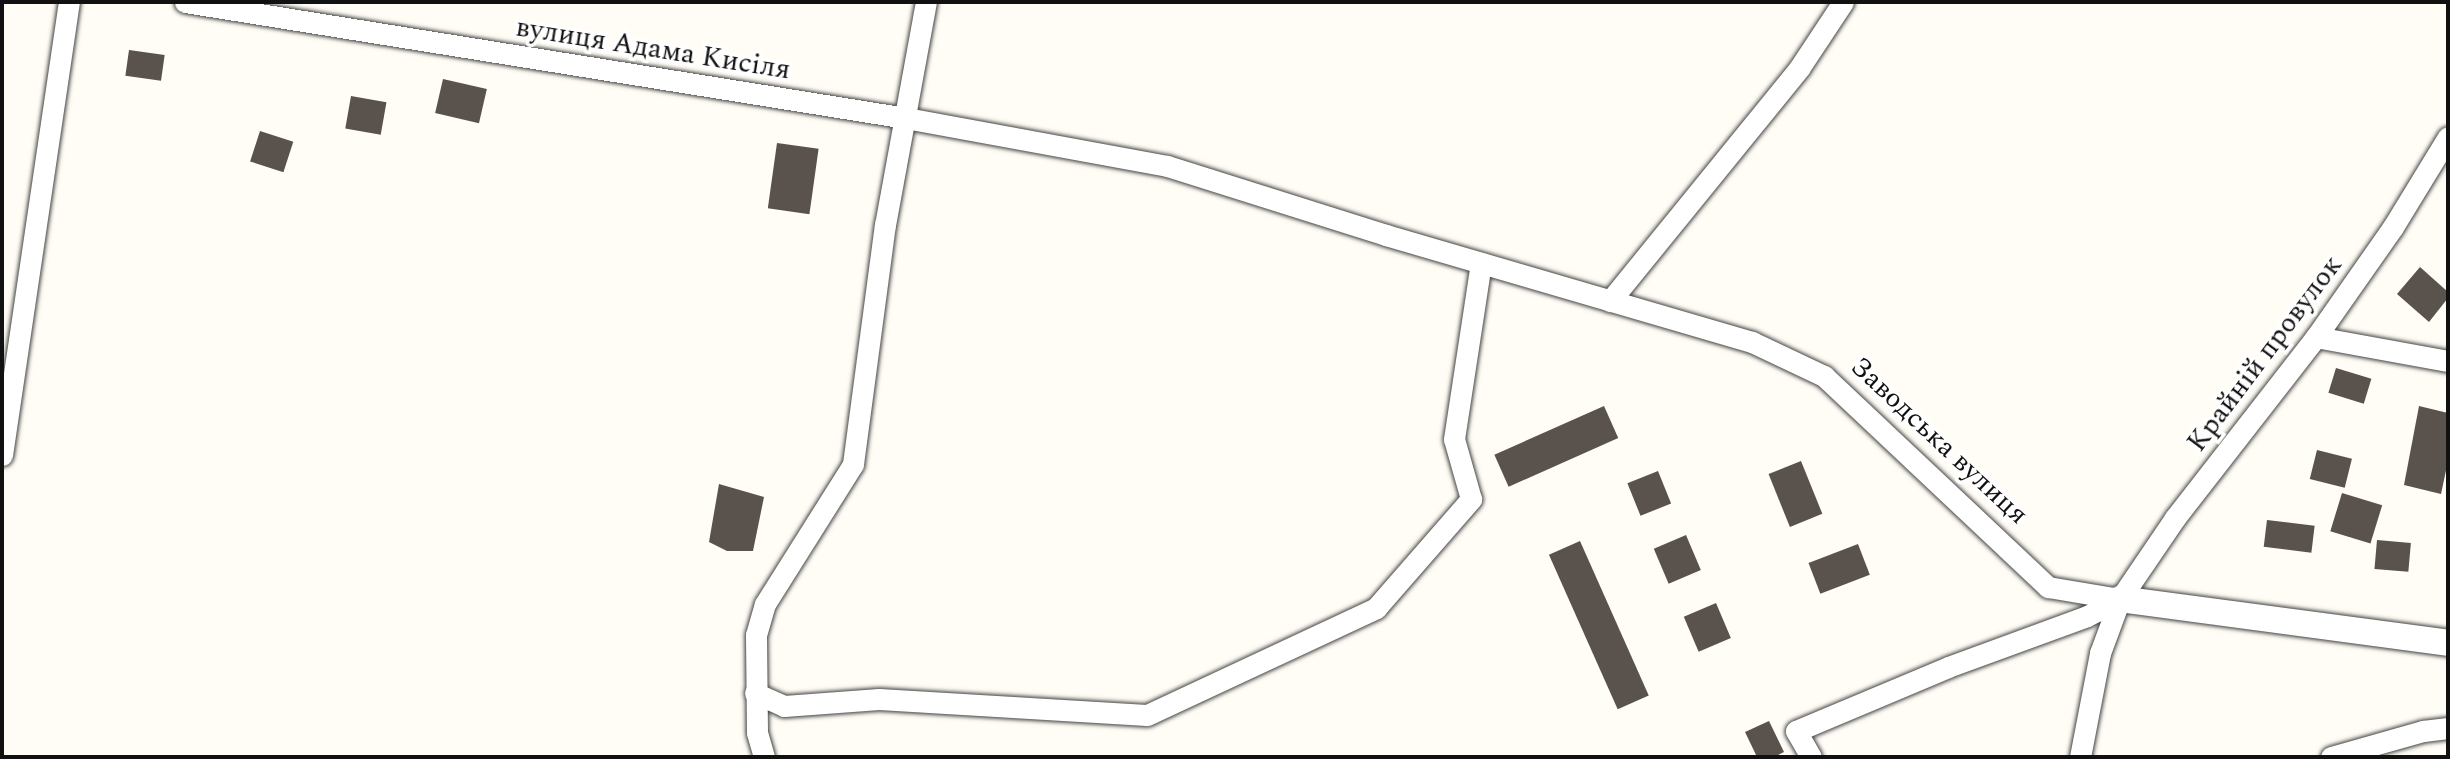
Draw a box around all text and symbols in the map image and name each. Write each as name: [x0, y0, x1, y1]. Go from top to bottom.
street label: вулиця Адама Кисіля: [513, 11, 793, 87]
street label: Крайній провулок: [2180, 249, 2350, 459]
street label: Заводська вулиця: [1843, 350, 2035, 532]

